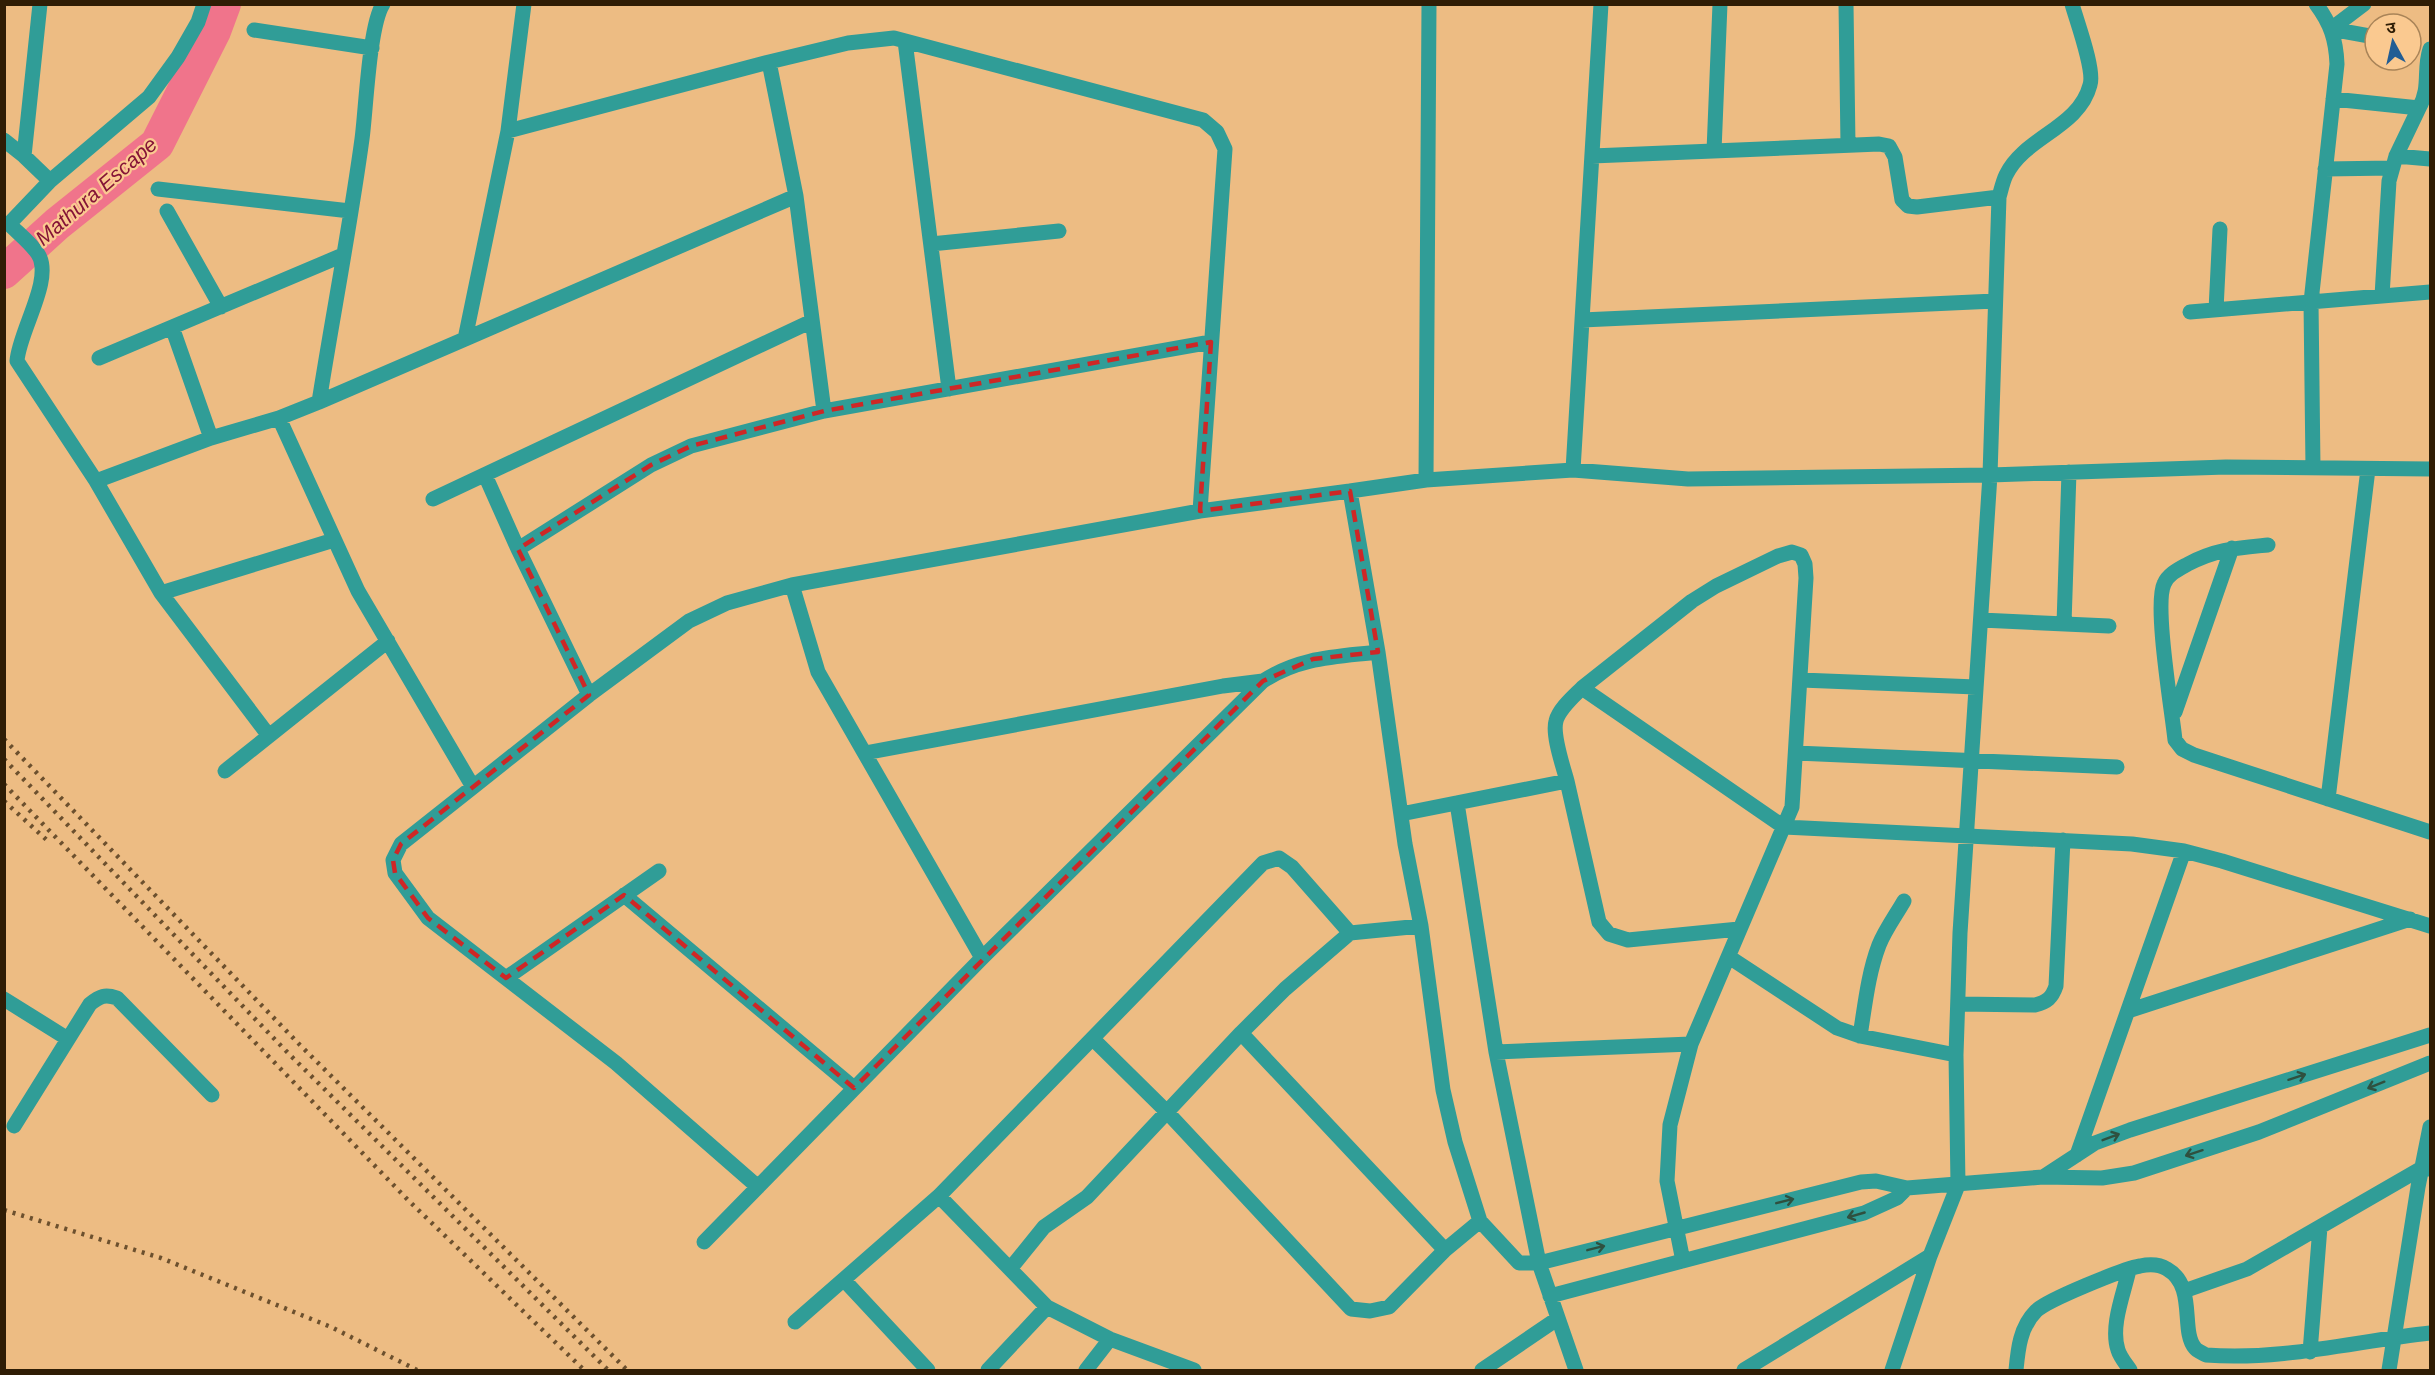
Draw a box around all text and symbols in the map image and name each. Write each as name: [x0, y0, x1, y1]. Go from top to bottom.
north arrow: [2363, 12, 2423, 72]
text: उ: [2385, 18, 2397, 37]
water label: Mathura Escape: [31, 132, 161, 250]
one-way arrow: [2287, 1071, 2306, 1082]
one-way arrow: [2367, 1080, 2386, 1091]
one-way arrow: [2102, 1131, 2120, 1142]
one-way arrow: [2185, 1148, 2204, 1159]
one-way arrow: [1775, 1194, 1794, 1206]
one-way arrow: [1847, 1210, 1866, 1221]
one-way arrow: [1586, 1242, 1605, 1254]

